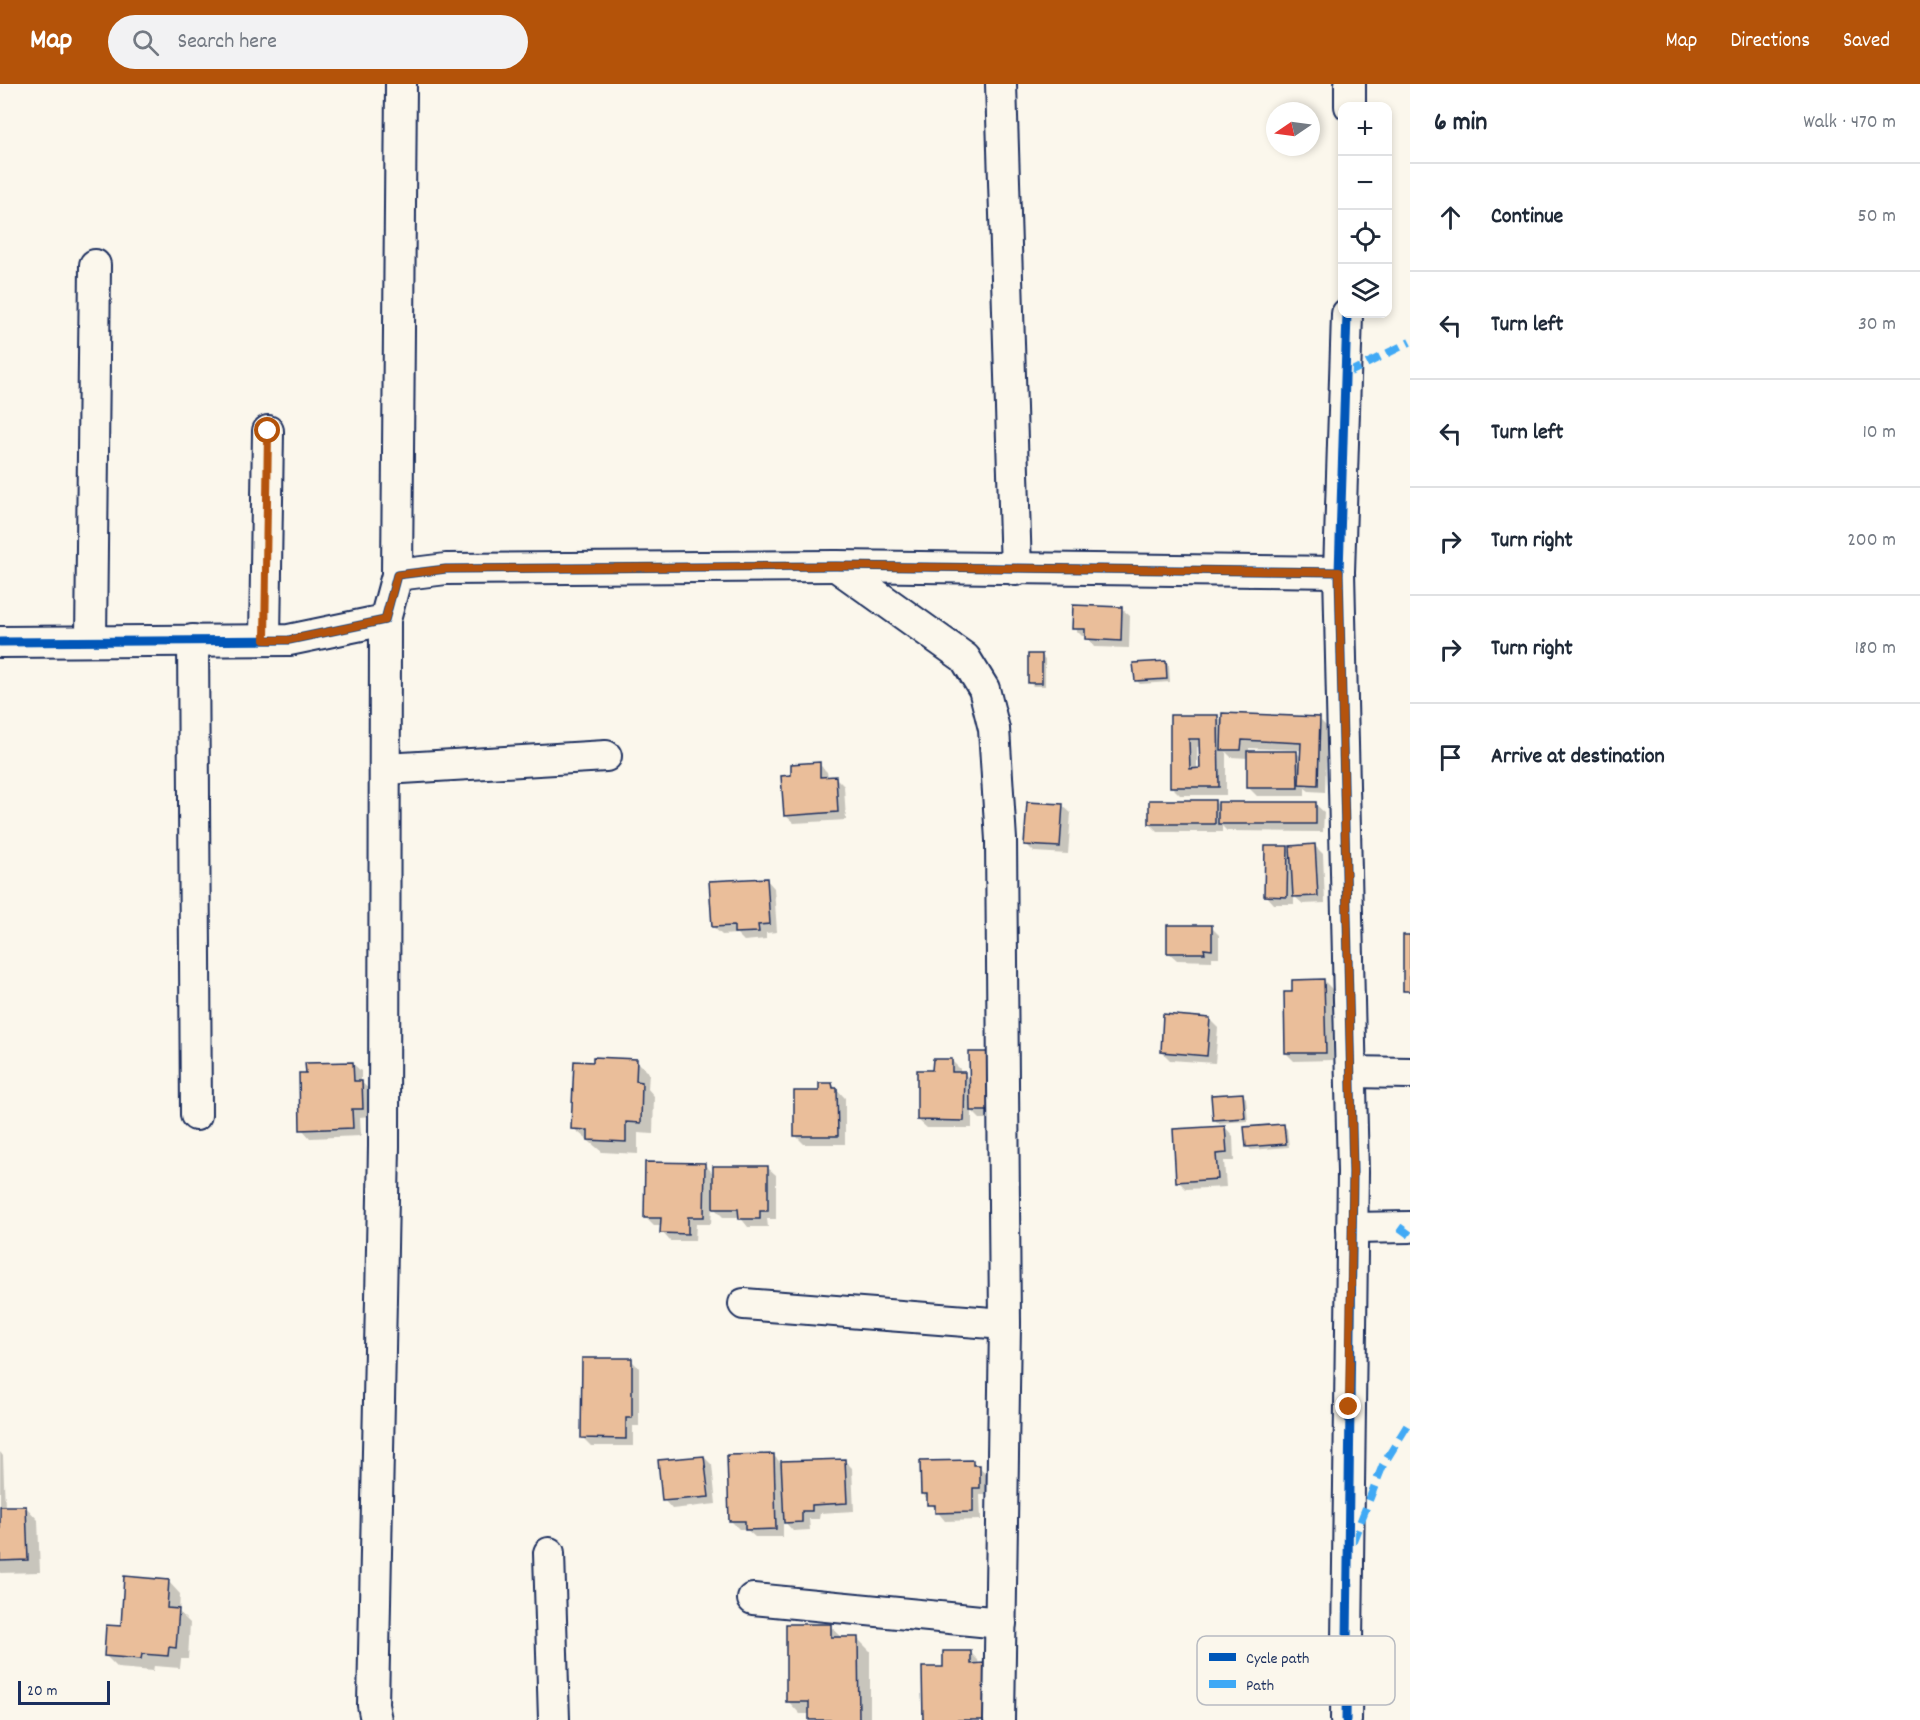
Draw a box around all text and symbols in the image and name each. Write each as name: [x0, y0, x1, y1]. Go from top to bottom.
search box: [108, 15, 528, 69]
text: Map: [30, 22, 72, 62]
icon: search: [129, 26, 162, 59]
text: Search here: [177, 27, 277, 58]
text: Map: [1666, 27, 1697, 57]
text: Directions: [1730, 27, 1810, 57]
text: Saved: [1843, 27, 1890, 57]
north arrow: [1266, 102, 1320, 156]
map controls: [1338, 102, 1392, 318]
button: +: [1338, 102, 1392, 156]
text: 6 min: [1434, 105, 1487, 142]
text: Walk · 470 m: [1803, 109, 1896, 137]
button: −: [1338, 156, 1392, 210]
icon: ahead: [1434, 201, 1467, 234]
text: Continue: [1491, 202, 1563, 233]
text: 50 m: [1858, 203, 1896, 231]
button: locate: [1338, 210, 1392, 264]
button: layers: [1338, 264, 1392, 318]
icon: left: [1434, 309, 1467, 342]
text: Turn left: [1491, 310, 1563, 341]
text: 30 m: [1858, 311, 1896, 339]
route start: [254, 417, 280, 443]
icon: left: [1434, 417, 1467, 450]
text: Turn left: [1491, 418, 1563, 449]
text: 10 m: [1862, 419, 1896, 447]
icon: right: [1434, 525, 1467, 558]
text: Turn right: [1491, 526, 1573, 557]
text: 200 m: [1847, 527, 1896, 555]
icon: right: [1434, 633, 1467, 666]
text: Turn right: [1491, 634, 1573, 665]
text: 180 m: [1854, 635, 1896, 663]
icon: arrive: [1434, 741, 1467, 774]
text: Arrive at destination: [1491, 742, 1665, 773]
route end: [1335, 1393, 1361, 1419]
legend: [1197, 1636, 1395, 1705]
text: Cycle path: [1246, 1648, 1309, 1671]
text: Path: [1246, 1675, 1274, 1698]
scale bar: [18, 1678, 110, 1706]
text: 20 m: [27, 1680, 57, 1703]

